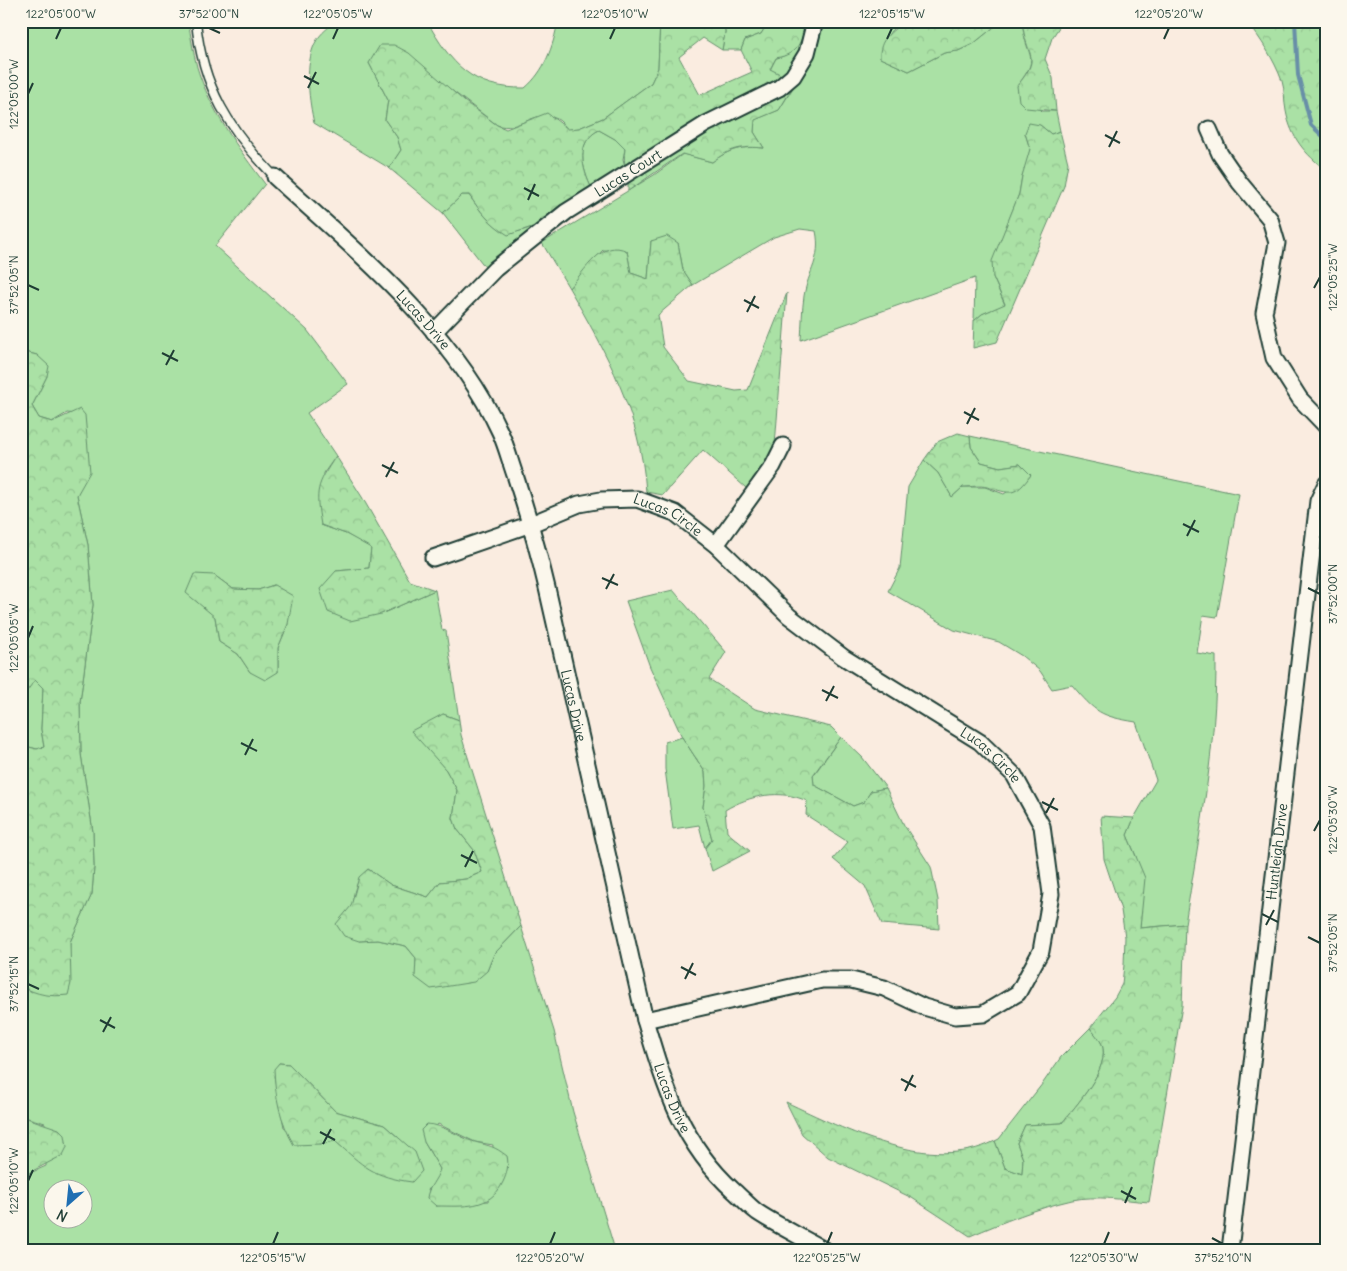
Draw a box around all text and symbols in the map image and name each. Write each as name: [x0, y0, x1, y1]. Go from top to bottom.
text: 122°05'00"W: [26, 6, 96, 21]
text: 37°52'00"N: [179, 6, 239, 21]
text: 122°05'05"W: [304, 6, 372, 21]
text: 122°05'10"W: [582, 6, 648, 21]
text: 122°05'15"W: [859, 6, 925, 21]
text: 122°05'20"W: [1135, 6, 1203, 21]
text: 122°05'00"W: [6, 59, 21, 129]
street label: Lucas Court: [591, 145, 665, 201]
text: 122°05'25"W: [1325, 243, 1340, 311]
text: 37°52'05"N: [6, 255, 21, 315]
street label: Lucas Drive: [392, 286, 454, 353]
street label: Lucas Circle: [631, 489, 706, 540]
text: 37°52'00"N: [1325, 564, 1340, 624]
text: 122°05'05"W: [6, 604, 21, 672]
street label: Lucas Drive: [557, 668, 591, 743]
street label: Lucas Circle: [957, 723, 1025, 786]
text: 122°05'30"W: [1325, 786, 1340, 854]
street label: Huntleigh Drive: [1262, 802, 1291, 901]
text: 37°52'05"N: [1325, 913, 1340, 973]
text: 37°52'15"N: [6, 956, 21, 1012]
street label: Lucas Drive: [650, 1061, 695, 1136]
text: 122°05'10"W: [6, 1148, 21, 1214]
north arrow: [42, 1178, 92, 1228]
text: N: [54, 1205, 70, 1226]
text: 122°05'15"W: [240, 1250, 306, 1265]
text: 122°05'20"W: [516, 1250, 584, 1265]
text: 122°05'25"W: [793, 1250, 861, 1265]
text: 122°05'30"W: [1070, 1250, 1138, 1265]
text: 37°52'10"N: [1194, 1250, 1252, 1265]

